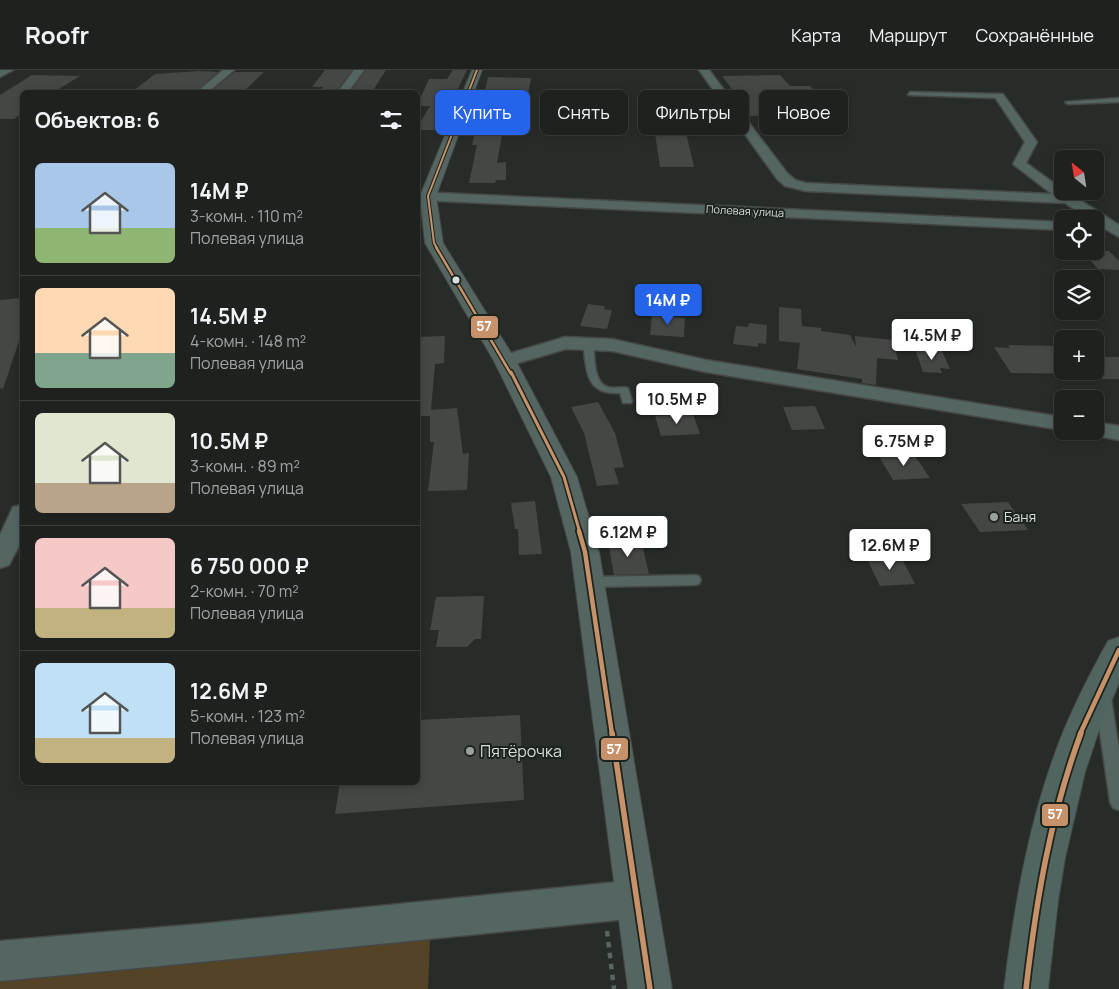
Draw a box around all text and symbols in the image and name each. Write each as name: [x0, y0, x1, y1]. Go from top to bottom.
text: Roofr: [25, 18, 89, 51]
text: Карта: [791, 23, 841, 47]
text: Маршрут: [869, 23, 947, 47]
text: Сохранённые: [975, 23, 1094, 47]
chip: Купить: [435, 90, 530, 135]
chip: Снять: [540, 90, 628, 135]
chip: Фильтры: [638, 90, 749, 135]
chip: Новое: [759, 90, 848, 135]
text: Объектов: 6: [35, 106, 160, 134]
icon: filters: [377, 106, 405, 134]
north arrow: [1054, 150, 1104, 200]
map controls: [1054, 150, 1104, 440]
text: 14M ₽: [190, 177, 249, 205]
icon: home: [75, 183, 135, 243]
street label: Полевая улица: [706, 201, 784, 220]
text: 3-комн. · 110 m²: [190, 205, 303, 227]
button: locate: [1054, 210, 1104, 260]
text: Полевая улица: [190, 227, 304, 249]
button: layers: [1054, 270, 1104, 320]
unlabelled marker: [451, 275, 461, 285]
pin: 14M ₽: [633, 284, 703, 326]
text: 14M ₽: [646, 289, 690, 311]
text: 14.5M ₽: [190, 302, 267, 330]
icon: home: [75, 308, 135, 368]
line badge: 57: [470, 315, 499, 339]
text: 57: [476, 316, 492, 335]
pin: 14.5M ₽: [886, 318, 978, 361]
text: 14.5M ₽: [903, 324, 961, 346]
text: 4-комн. · 148 m²: [190, 330, 306, 352]
button: +: [1054, 330, 1104, 380]
text: Полевая улица: [190, 352, 304, 374]
pin: 10.5M ₽: [631, 382, 723, 425]
text: 10.5M ₽: [647, 388, 707, 410]
button: −: [1054, 390, 1104, 440]
pin: 6.75M ₽: [858, 424, 950, 467]
text: 10.5M ₽: [190, 427, 268, 455]
text: 6.75M ₽: [874, 430, 934, 452]
icon: home: [75, 433, 135, 493]
text: 3-комн. · 89 m²: [190, 455, 300, 477]
text: Полевая улица: [190, 477, 304, 499]
place label: Баня: [1004, 507, 1036, 526]
marker: Баня: [988, 511, 1000, 523]
pin: 6.12M ₽: [582, 516, 674, 558]
text: 6.12M ₽: [599, 521, 657, 543]
pin: 12.6M ₽: [844, 528, 936, 571]
text: 12.6M ₽: [860, 534, 920, 556]
text: 6 750 000 ₽: [190, 552, 309, 580]
icon: home: [75, 558, 135, 618]
text: 2-комн. · 70 m²: [190, 580, 299, 602]
text: Полевая улица: [190, 602, 304, 624]
text: 12.6M ₽: [190, 677, 268, 705]
icon: home: [75, 683, 135, 743]
text: 5-комн. · 123 m²: [190, 705, 305, 727]
text: Полевая улица: [190, 727, 304, 749]
line badge: 57: [600, 737, 629, 761]
text: 57: [606, 739, 622, 758]
place label: Пятёрочка: [480, 740, 562, 762]
marker: Пятёрочка: [464, 745, 476, 757]
line badge: 57: [1041, 803, 1069, 827]
text: 57: [1047, 804, 1063, 823]

